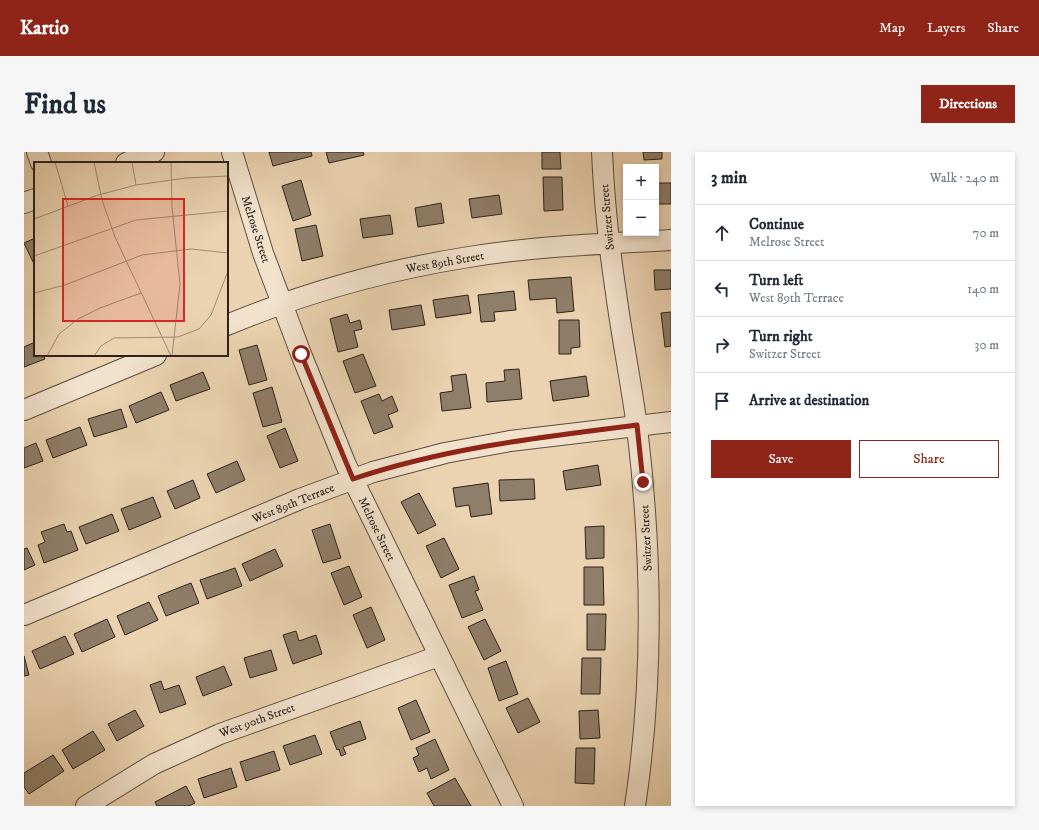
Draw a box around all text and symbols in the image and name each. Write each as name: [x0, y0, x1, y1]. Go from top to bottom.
text: Kartio: [20, 17, 69, 40]
text: Map: [879, 19, 905, 37]
text: Layers: [927, 19, 965, 37]
text: Share: [987, 19, 1019, 37]
button: Directions: [921, 85, 1015, 123]
text: Find us: [24, 87, 106, 122]
inset map: [34, 162, 228, 356]
map controls: [623, 164, 659, 236]
button: +: [623, 164, 659, 200]
text: 3 min: [711, 167, 747, 189]
text: Walk · 240 m: [930, 170, 999, 186]
street label: Switzer Street: [597, 183, 618, 251]
street label: Melrose Street: [238, 194, 273, 265]
button: −: [623, 200, 659, 236]
text: Continue: [749, 215, 804, 234]
icon: ahead: [711, 222, 733, 244]
text: 70 m: [973, 225, 999, 241]
text: Melrose Street: [749, 234, 824, 250]
street label: West 89th Street: [404, 248, 485, 277]
text: Turn left: [749, 271, 803, 290]
icon: left: [711, 278, 733, 300]
text: 140 m: [967, 281, 999, 297]
text: West 89th Terrace: [749, 290, 844, 306]
text: Turn right: [749, 327, 812, 346]
icon: right: [711, 334, 733, 356]
text: 30 m: [975, 337, 999, 353]
route start: [292, 345, 310, 363]
text: Switzer Street: [749, 346, 821, 362]
icon: arrive: [711, 390, 733, 412]
text: Arrive at destination: [749, 391, 869, 410]
button: Save: [711, 440, 851, 478]
button: Share: [859, 440, 999, 478]
route end: [634, 473, 652, 491]
street label: West 89th Terrace: [249, 480, 337, 527]
street label: Melrose Street: [355, 495, 399, 564]
street label: Switzer Street: [637, 504, 656, 571]
street label: West 90th Street: [216, 700, 297, 741]

